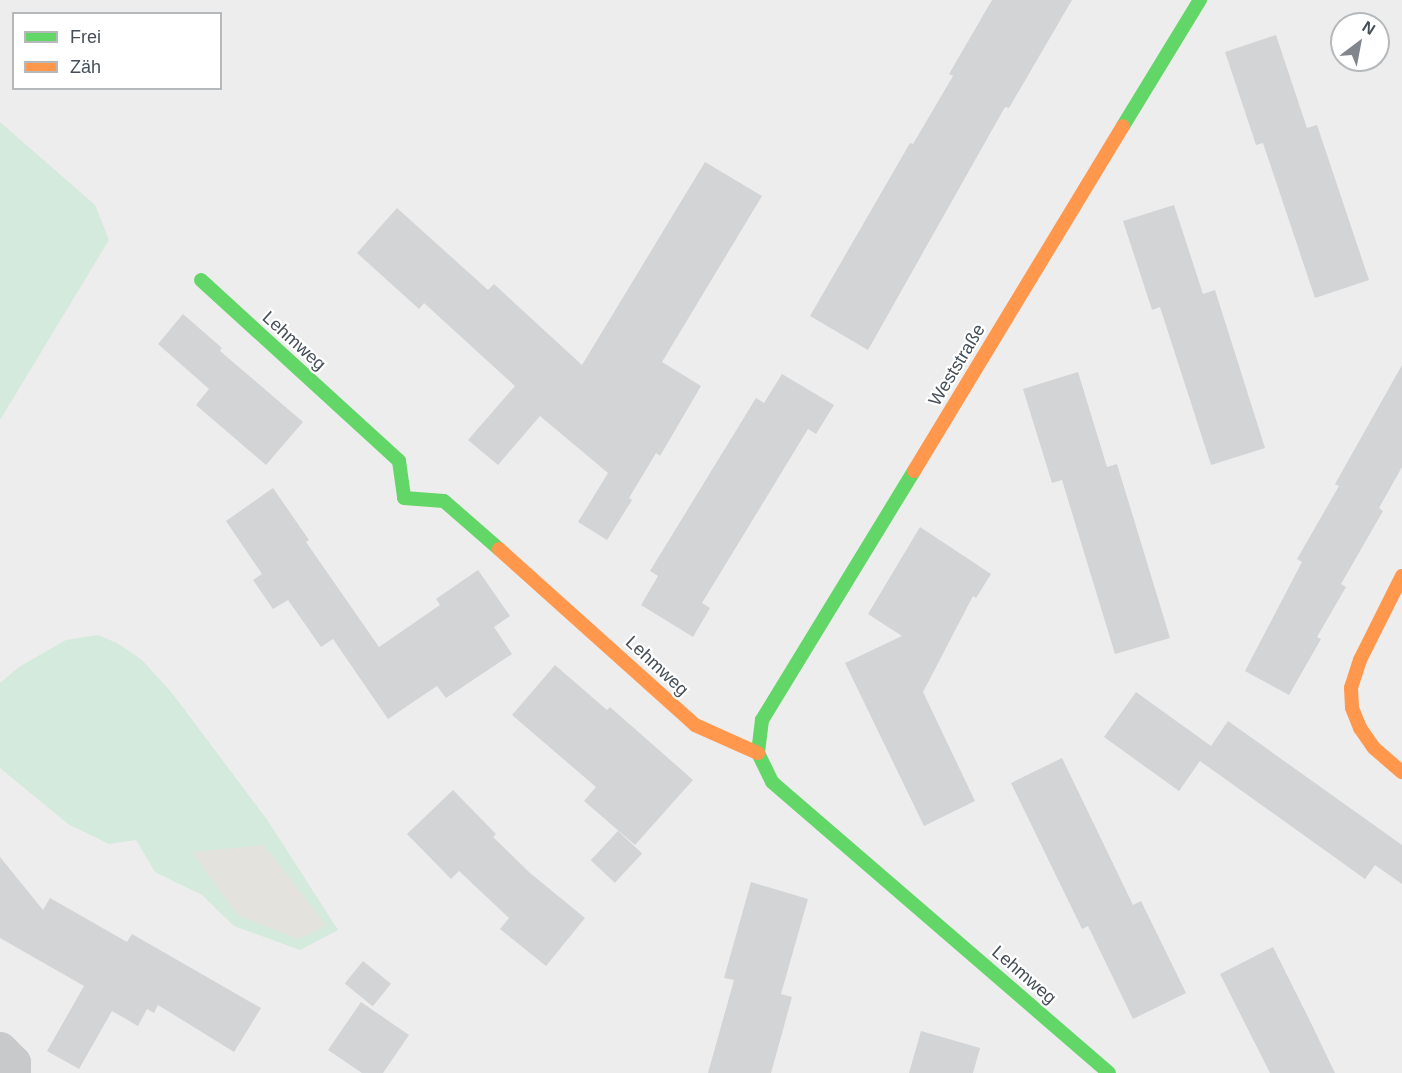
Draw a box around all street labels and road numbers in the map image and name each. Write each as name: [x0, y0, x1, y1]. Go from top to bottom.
street label: Lehmweg: [258, 307, 330, 375]
street label: Weststraße: [924, 320, 990, 410]
street label: Lehmweg: [621, 631, 693, 701]
street label: Lehmweg: [987, 941, 1061, 1009]

